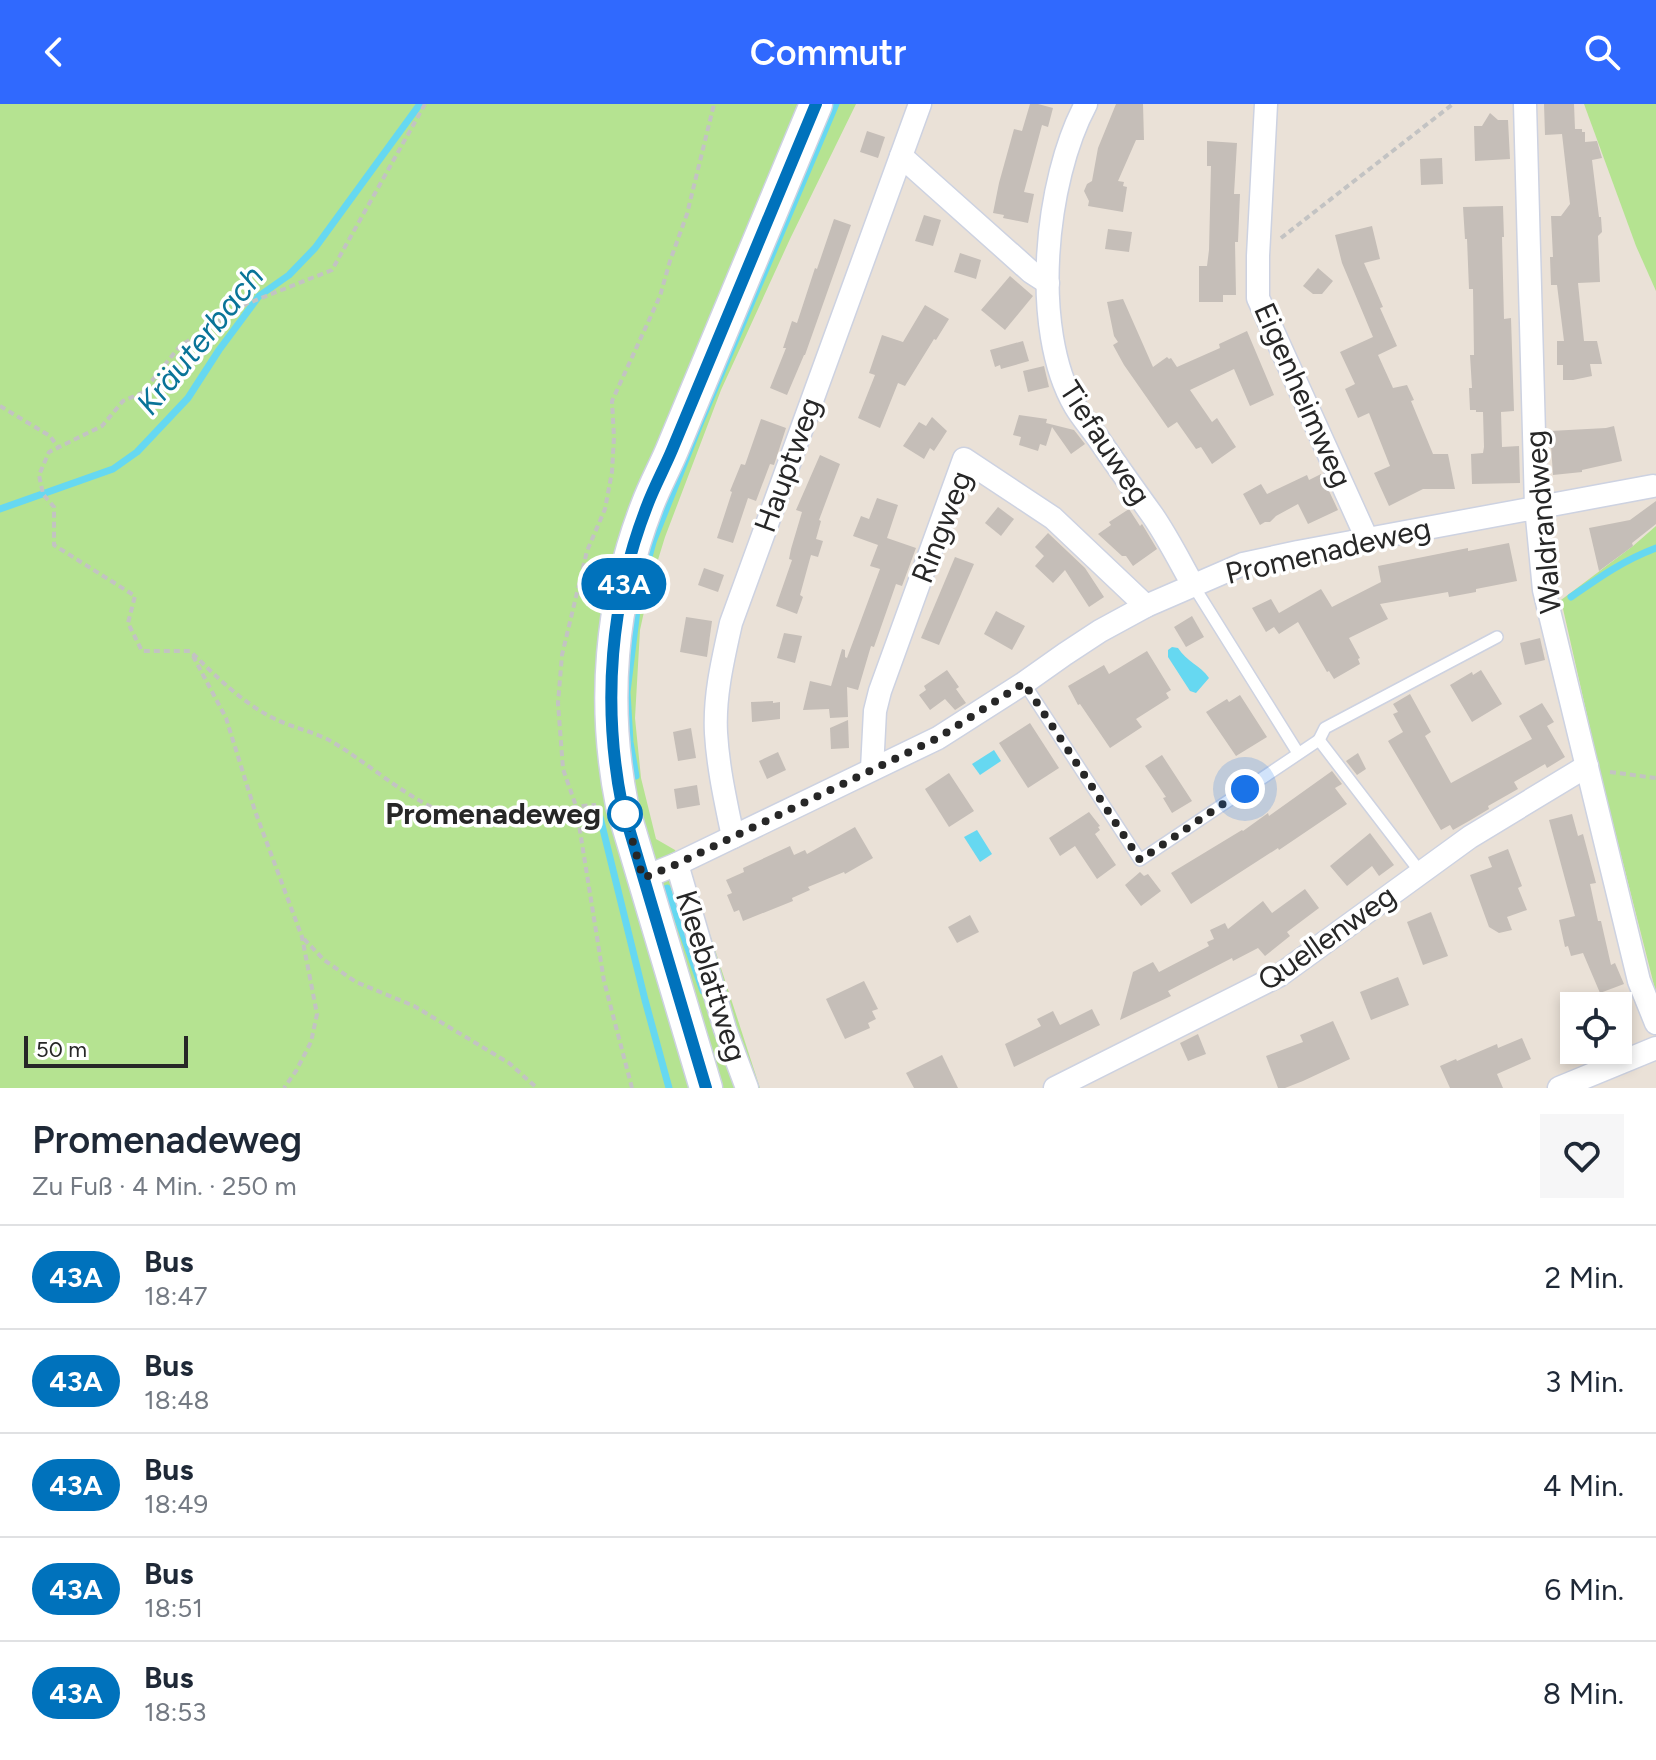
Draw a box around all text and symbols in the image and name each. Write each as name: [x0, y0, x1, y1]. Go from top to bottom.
icon: back: [32, 30, 76, 74]
icon: search: [1580, 30, 1624, 74]
text: Commutr: [750, 31, 906, 74]
water label: Kräuterbach: [128, 258, 272, 422]
street label: Eigenheimweg: [1246, 297, 1361, 493]
street label: Tiefauweg: [1052, 374, 1159, 512]
street label: Hauptweg: [746, 392, 829, 537]
street label: Waldrandweg: [1516, 429, 1569, 615]
street label: Ringweg: [903, 465, 980, 588]
street label: Promenadeweg: [1222, 509, 1434, 592]
line badge: 43A: [578, 558, 670, 610]
text: 43A: [597, 567, 651, 601]
your location: [1225, 769, 1265, 809]
place label: Promenadeweg: [385, 795, 601, 832]
marker: Promenadeweg: [608, 797, 642, 831]
street label: Quellenweg: [1251, 877, 1403, 999]
street label: Kleeblattweg: [668, 886, 755, 1066]
map controls: [1560, 992, 1632, 1064]
button: locate: [1560, 992, 1632, 1064]
scale bar: [24, 1032, 188, 1068]
text: 50 m: [36, 1036, 87, 1063]
button: heart: [1540, 1114, 1624, 1198]
text: Promenadeweg: [32, 1117, 302, 1163]
text: Zu Fuß · 4 Min. · 250 m: [32, 1170, 297, 1202]
text: Bus: [144, 1243, 193, 1280]
text: 2 Min.: [1545, 1259, 1624, 1296]
text: 43A: [49, 1260, 103, 1294]
text: 18:47: [144, 1280, 207, 1312]
text: Bus: [144, 1347, 193, 1384]
text: 3 Min.: [1545, 1363, 1624, 1400]
text: 43A: [49, 1364, 103, 1398]
text: 18:48: [144, 1384, 209, 1416]
text: Bus: [144, 1451, 193, 1488]
text: 4 Min.: [1543, 1467, 1624, 1504]
text: 43A: [49, 1468, 103, 1502]
text: 18:49: [144, 1488, 208, 1520]
text: Bus: [144, 1555, 193, 1592]
text: 6 Min.: [1544, 1571, 1624, 1608]
text: 43A: [49, 1572, 103, 1606]
text: 18:51: [144, 1592, 203, 1624]
text: Bus: [144, 1659, 193, 1696]
text: 8 Min.: [1543, 1675, 1624, 1712]
text: 43A: [49, 1676, 103, 1710]
text: 18:53: [144, 1696, 206, 1728]

